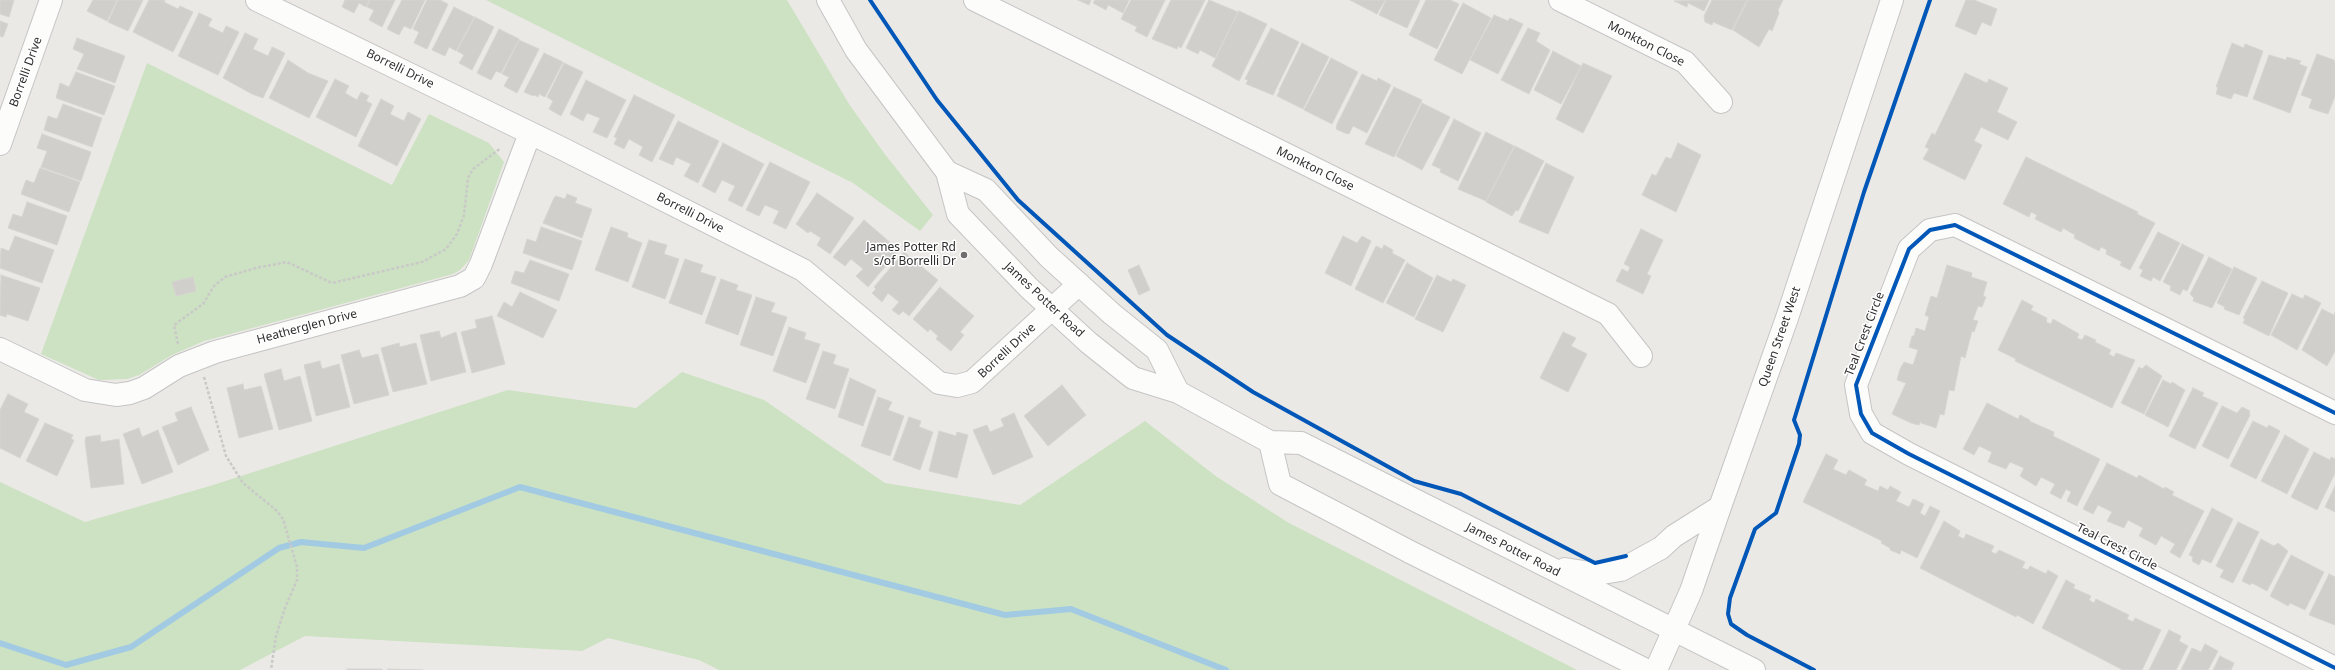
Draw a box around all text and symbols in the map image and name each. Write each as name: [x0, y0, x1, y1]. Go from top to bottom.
street label: Monkton Close: [1605, 18, 1687, 70]
street label: Borrelli Drive: [7, 35, 45, 109]
street label: Borrelli Drive: [364, 46, 436, 92]
street label: Monkton Close: [1274, 144, 1356, 194]
street label: Borrelli Drive: [654, 190, 726, 236]
place label: James Potter Rd s/of Borrelli Dr: [866, 241, 956, 269]
marker: James Potter Rd s/of Borrelli Dr: [959, 250, 969, 260]
street label: James Potter Road: [1001, 259, 1087, 341]
street label: Queen Street West: [1756, 285, 1804, 389]
street label: Teal Crest Circle: [1842, 290, 1888, 378]
street label: Heatherglen Drive: [255, 307, 359, 347]
street label: Borrelli Drive: [975, 321, 1039, 381]
street label: James Potter Road: [1464, 520, 1562, 580]
street label: Teal Crest Circle: [2074, 520, 2160, 574]

